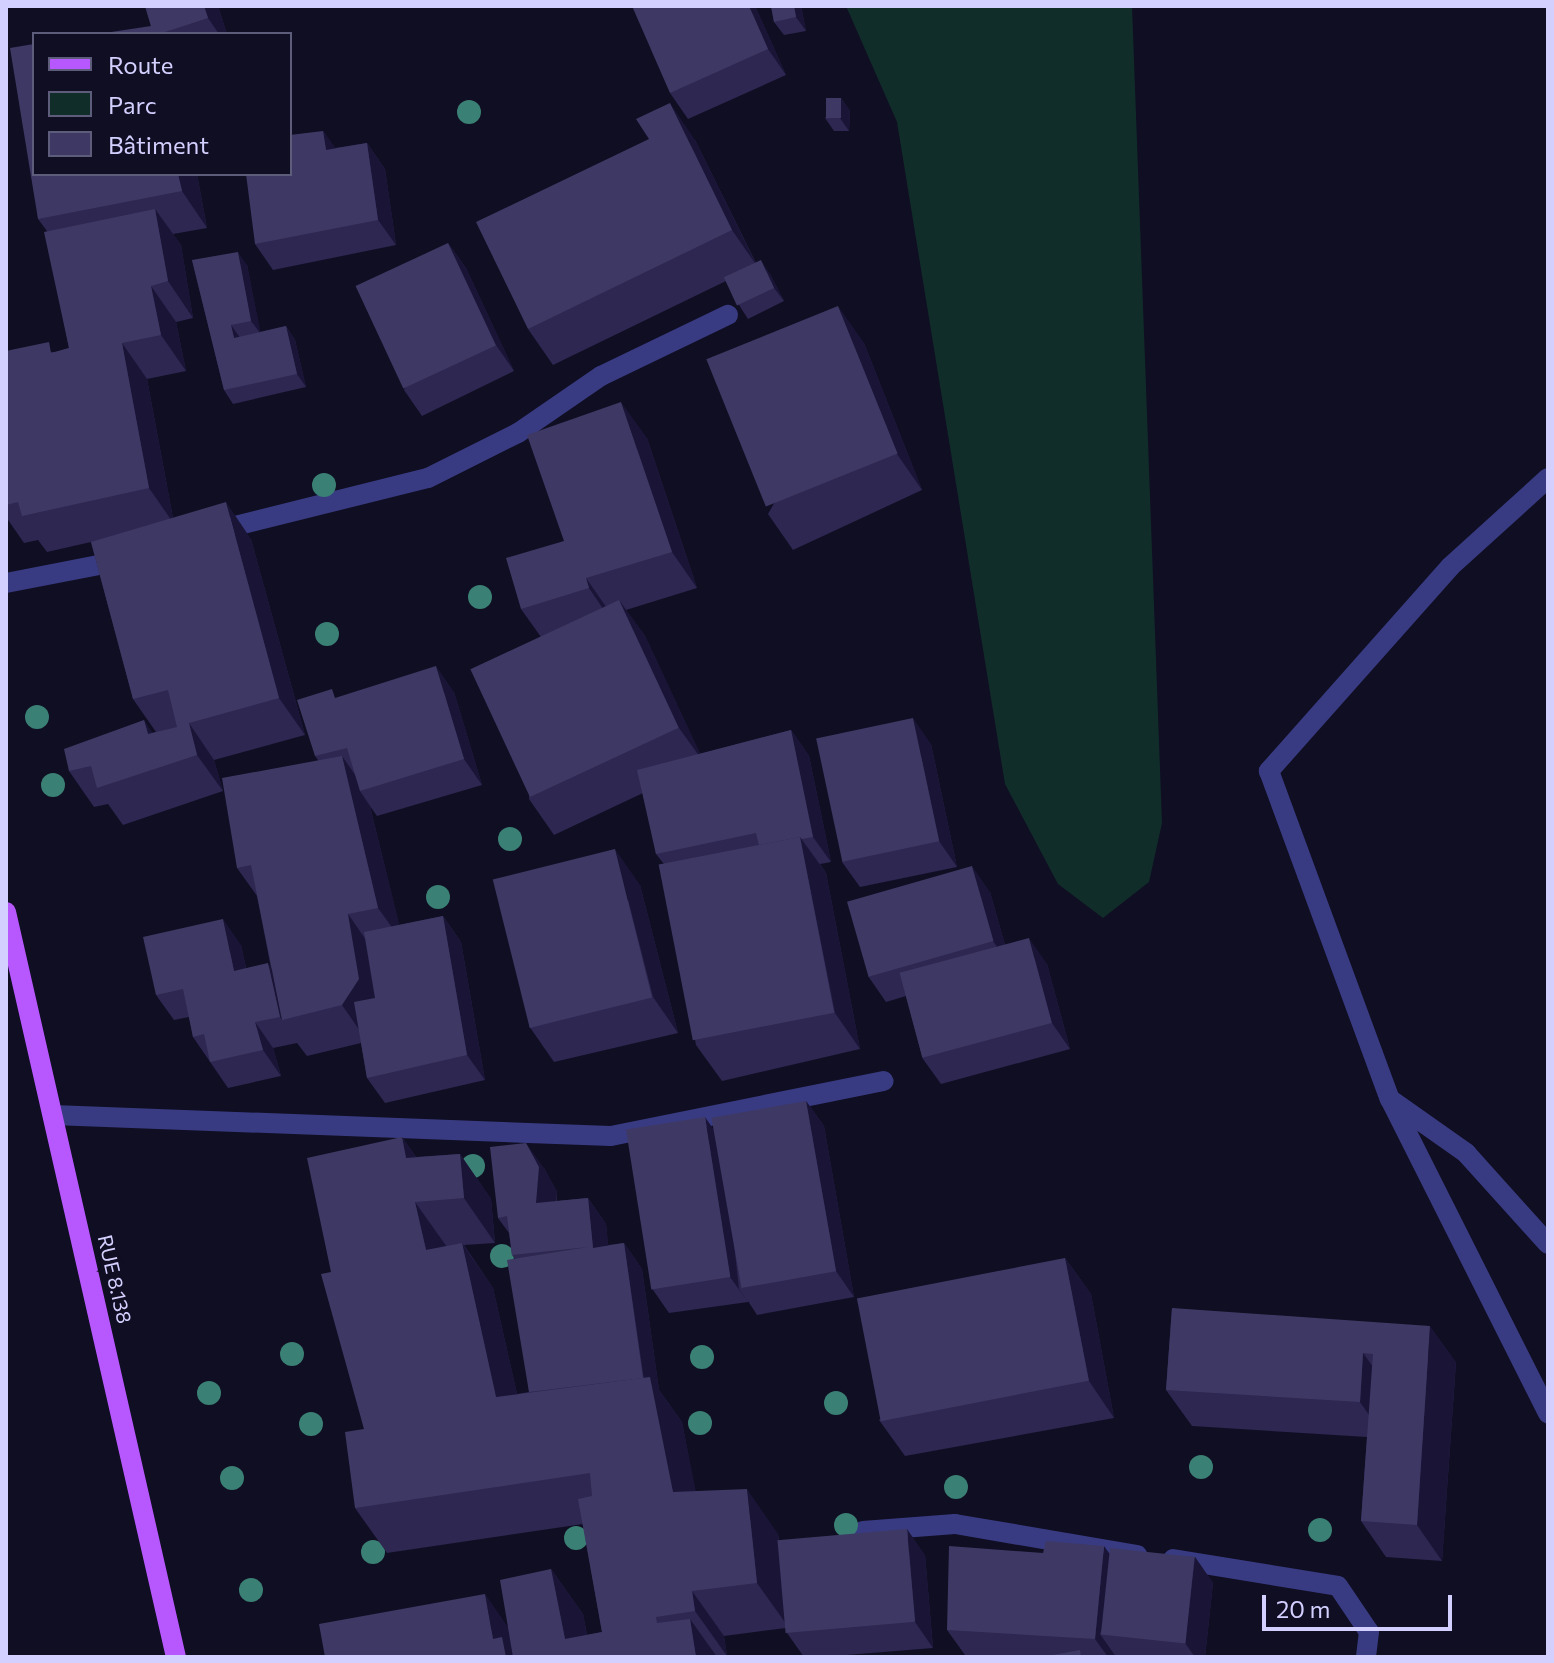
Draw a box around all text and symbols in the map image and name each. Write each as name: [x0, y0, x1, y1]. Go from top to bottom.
legend: [32, 32, 292, 176]
text: Route: [108, 50, 173, 79]
text: Parc: [108, 90, 157, 119]
text: Bâtiment: [108, 130, 209, 159]
street label: RUE 8.138: [93, 1232, 137, 1326]
scale bar: [1266, 1579, 1456, 1629]
text: 20 m: [1276, 1594, 1330, 1623]

